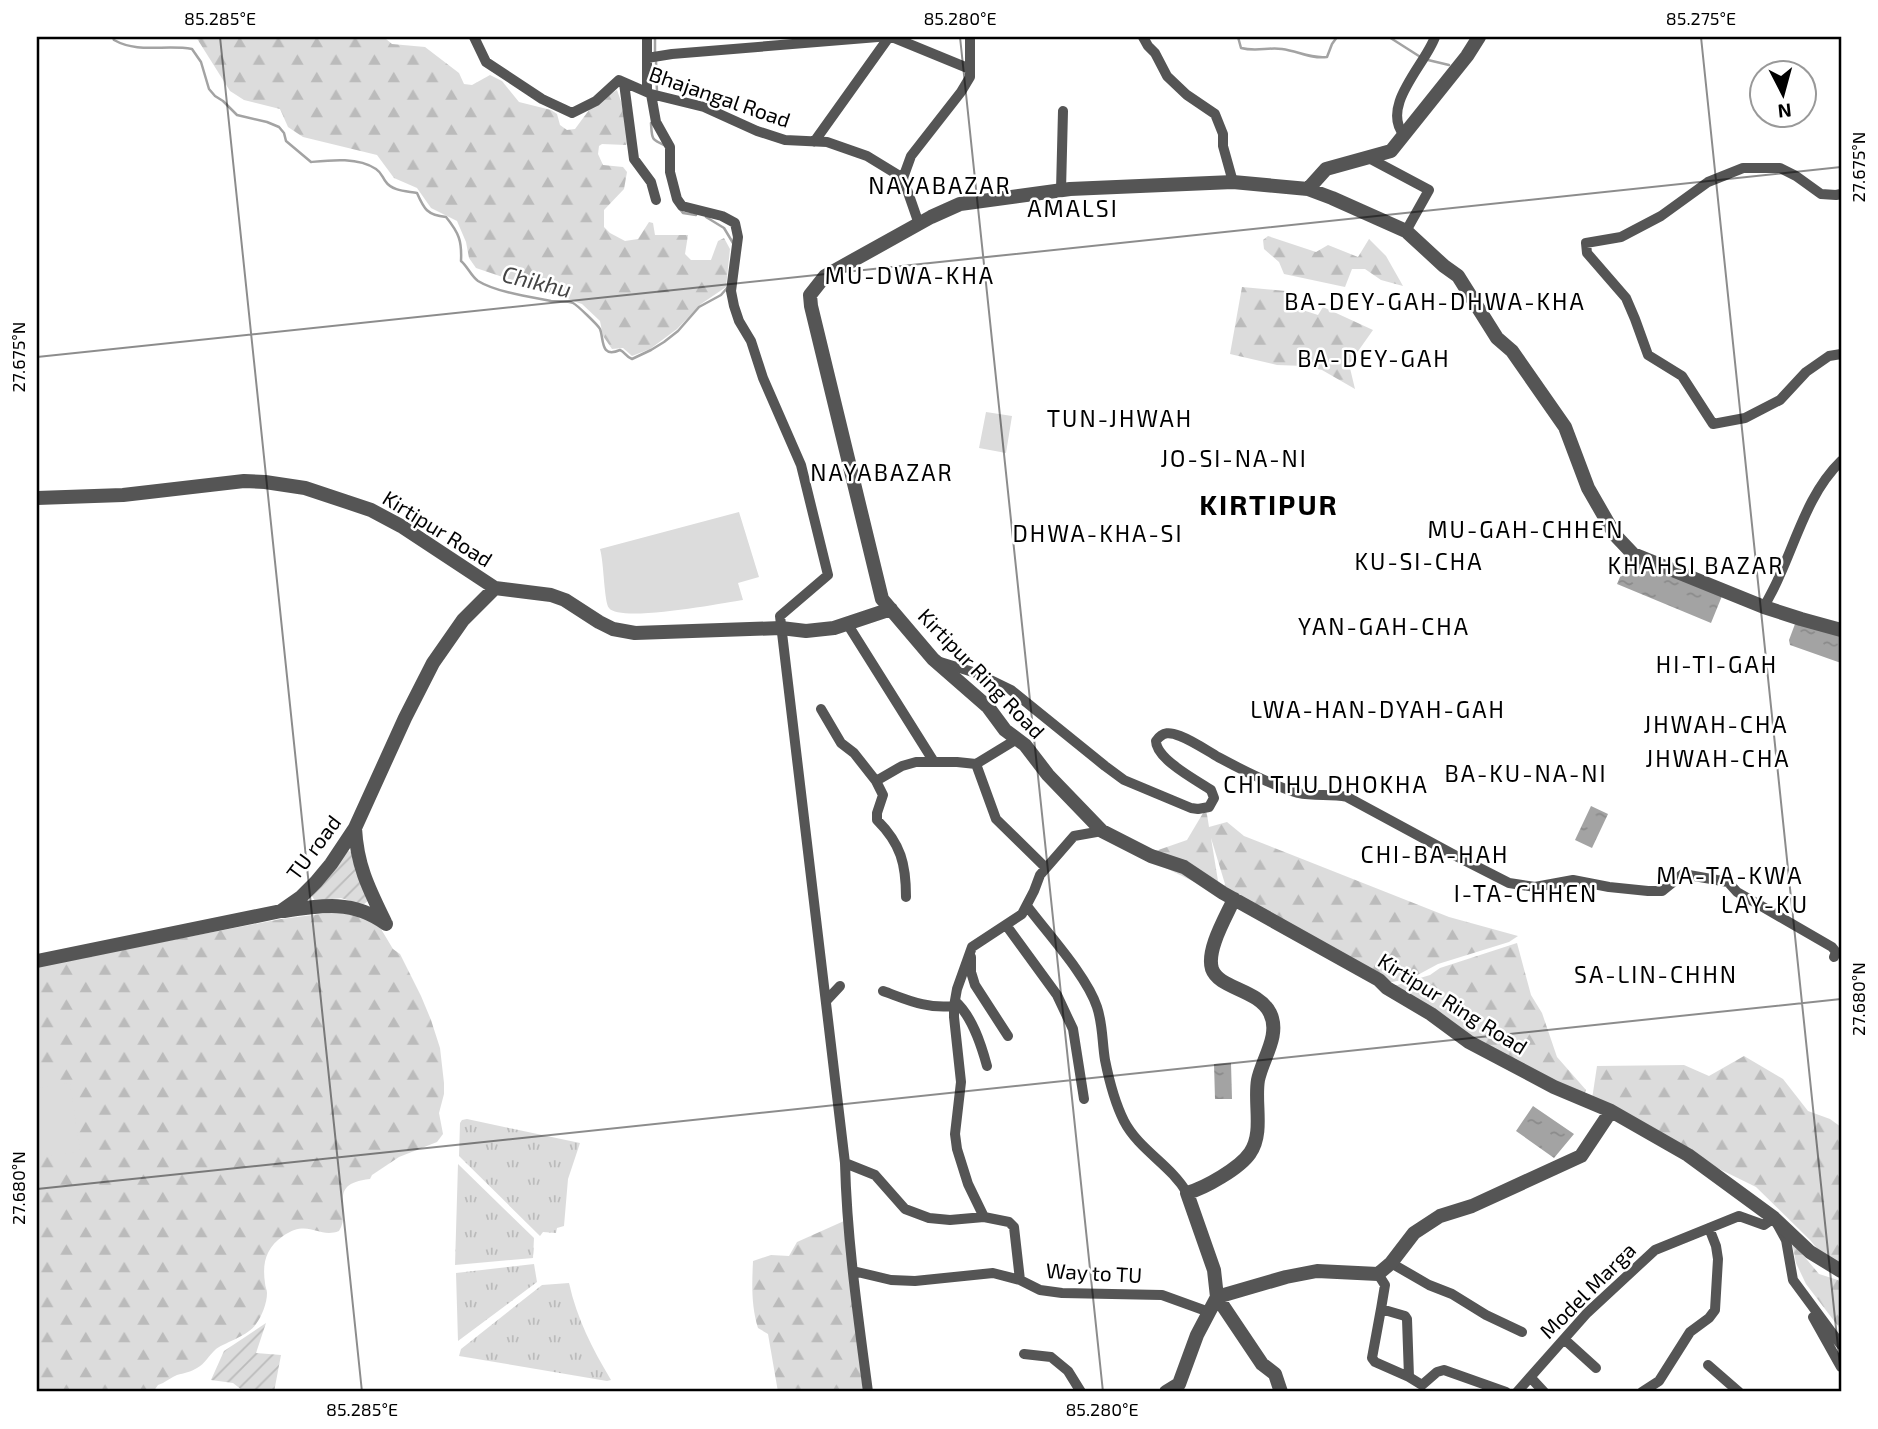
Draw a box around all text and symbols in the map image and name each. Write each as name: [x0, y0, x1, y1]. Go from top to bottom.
text: 85.285°E: [184, 7, 256, 29]
text: 85.280°E: [923, 7, 997, 29]
text: 85.275°E: [1666, 7, 1736, 29]
street label: Bhajangal Road: [646, 60, 794, 133]
north arrow: [1748, 60, 1818, 130]
text: N: [1777, 99, 1793, 124]
text: 27.675°N: [1847, 131, 1869, 203]
district label: NAYABAZAR: [868, 171, 1012, 199]
district label: AMALSI: [1027, 194, 1119, 222]
water label: Chikhu: [500, 259, 574, 303]
district label: MU-DWA-KHA: [825, 261, 995, 289]
district label: BA-DEY-GAH-DHWA-KHA: [1284, 287, 1586, 315]
text: 27.675°N: [7, 321, 29, 393]
district label: BA-DEY-GAH: [1297, 344, 1451, 372]
district label: TUN-JHWAH: [1047, 404, 1193, 432]
district label: JO-SI-NA-NI: [1160, 444, 1308, 472]
district label: NAYABAZAR: [810, 458, 954, 486]
street label: Kirtipur Road: [379, 484, 497, 572]
district label: KIRTIPUR: [1199, 487, 1339, 521]
district label: MU-GAH-CHHEN: [1427, 515, 1625, 543]
district label: DHWA-KHA-SI: [1013, 519, 1183, 547]
district label: KU-SI-CHA: [1355, 547, 1484, 575]
district label: KHAHSI BAZAR: [1608, 551, 1784, 579]
street label: Kirtipur Ring Road: [914, 603, 1050, 743]
district label: YAN-GAH-CHA: [1298, 612, 1470, 640]
district label: HI-TI-GAH: [1656, 650, 1778, 678]
district label: LWA-HAN-DYAH-GAH: [1250, 695, 1506, 723]
district label: JHWAH-CHA: [1643, 710, 1789, 738]
district label: JHWAH-CHA: [1645, 744, 1791, 772]
district label: BA-KU-NA-NI: [1444, 759, 1608, 787]
district label: CHI THU DHOKHA: [1223, 770, 1429, 798]
street label: TU road: [281, 810, 345, 884]
district label: CHI-BA-HAH: [1361, 840, 1509, 868]
district label: MA-TA-KWA: [1656, 861, 1804, 889]
district label: I-TA-CHHEN: [1454, 879, 1598, 907]
district label: LAY-KU: [1721, 890, 1809, 918]
street label: Kirtipur Ring Road: [1374, 947, 1532, 1059]
district label: SA-LIN-CHHN: [1574, 960, 1738, 988]
text: 27.680°N: [1847, 962, 1869, 1036]
text: 27.680°N: [7, 1151, 29, 1225]
street label: Model Marga: [1534, 1237, 1640, 1343]
street label: Way to TU: [1045, 1257, 1143, 1287]
text: 85.285°E: [326, 1398, 398, 1420]
text: 85.280°E: [1065, 1398, 1139, 1420]

